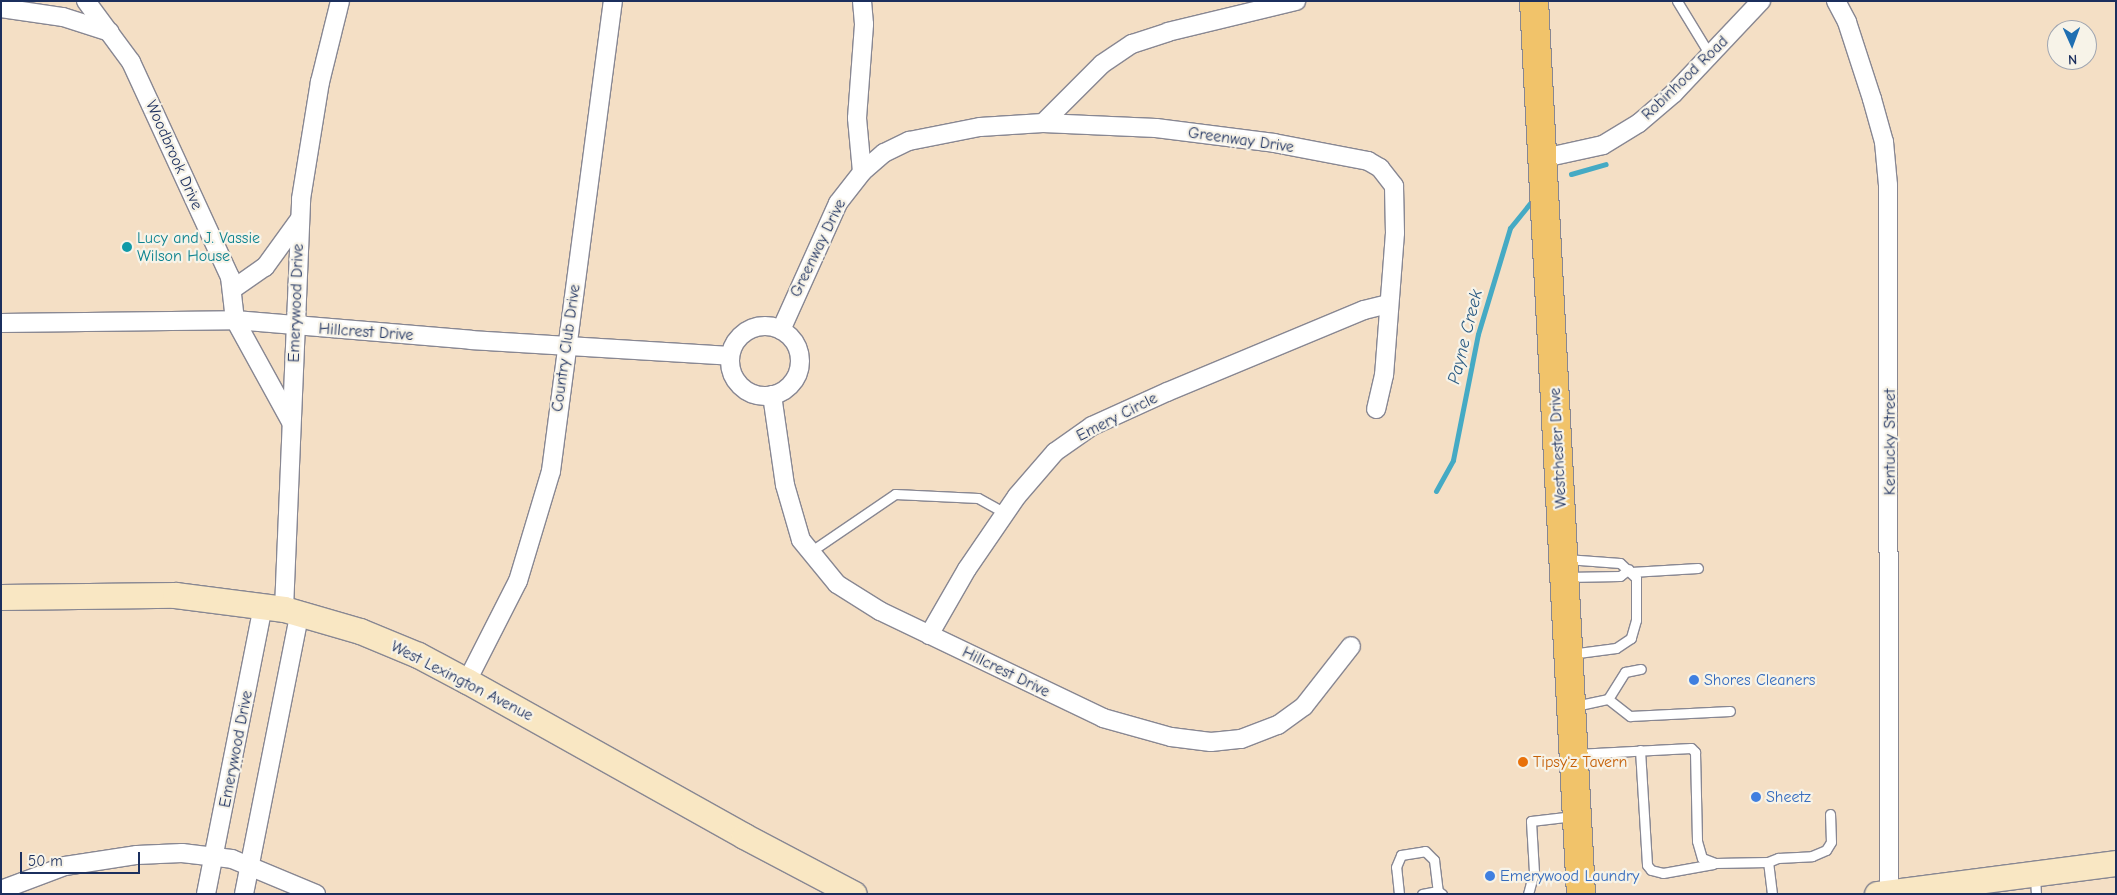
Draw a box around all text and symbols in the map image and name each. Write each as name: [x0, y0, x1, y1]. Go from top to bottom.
north arrow: [2047, 20, 2097, 70]
street label: Robinhood Road: [1638, 32, 1732, 124]
text: N: [2068, 51, 2077, 68]
street label: Woodbrook Drive: [141, 97, 207, 213]
street label: Greenway Drive: [1187, 123, 1295, 157]
street label: Greenway Drive: [786, 196, 850, 300]
place label: Lucy and J. Vassie Wilson House: [137, 228, 260, 266]
marker: Lucy and J. Vassie Wilson House: [121, 241, 133, 253]
street label: Emerywood Drive: [284, 243, 308, 363]
street label: Country Club Drive: [548, 283, 584, 413]
water label: Payne Creek: [1444, 287, 1488, 387]
street label: Hillcrest Drive: [318, 319, 414, 345]
street label: Westchester Drive: [1545, 387, 1571, 509]
street label: Emery Circle: [1073, 388, 1161, 446]
street label: Kentucky Street: [1880, 389, 1900, 495]
street label: West Lexington Avenue: [388, 637, 536, 725]
street label: Hillcrest Drive: [959, 643, 1053, 701]
place label: Shores Cleaners: [1704, 670, 1815, 690]
marker: Shores Cleaners: [1688, 674, 1700, 686]
street label: Emerywood Drive: [215, 689, 257, 809]
place label: Tipsy'z Tavern: [1533, 752, 1627, 772]
marker: Tipsy'z Tavern: [1517, 756, 1529, 768]
place label: Sheetz: [1766, 787, 1811, 807]
marker: Sheetz: [1750, 791, 1762, 803]
scale bar: [22, 842, 142, 874]
text: 50 m: [28, 852, 63, 870]
place label: Emerywood Laundry: [1500, 866, 1639, 886]
marker: Emerywood Laundry: [1484, 870, 1496, 882]

